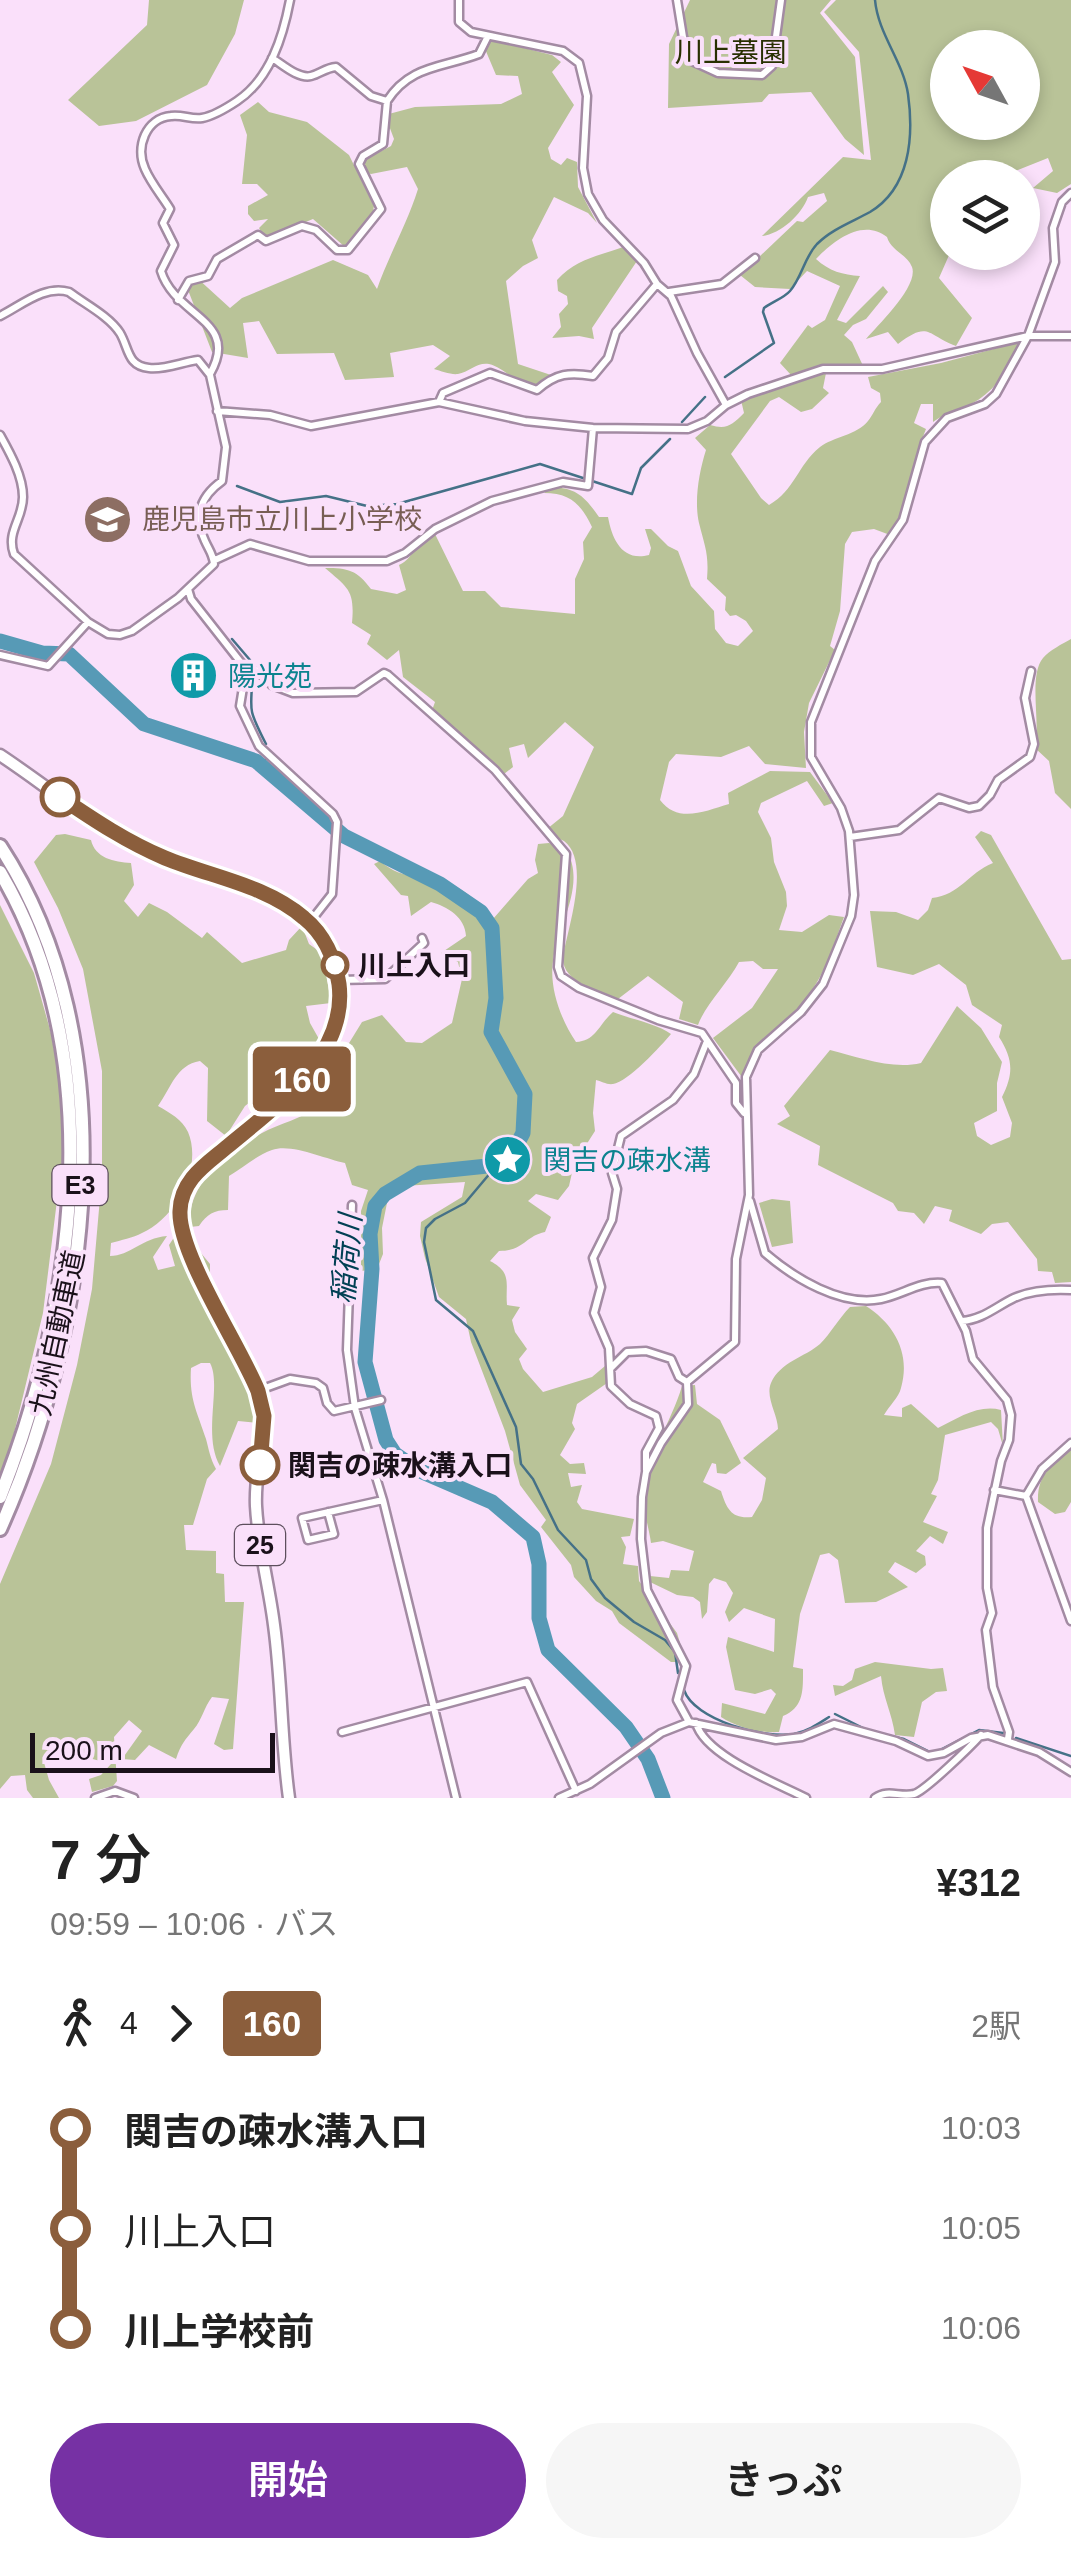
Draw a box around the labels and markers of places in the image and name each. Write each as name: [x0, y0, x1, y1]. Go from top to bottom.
school or university icon: 鹿児島市立川上小学校: [81, 493, 133, 545]
place label: 鹿児島市立川上小学校: [142, 504, 422, 535]
building icon: 陽光苑: [167, 650, 219, 702]
place label: 陽光苑: [228, 661, 312, 692]
unlabelled marker: [41, 778, 79, 816]
place label: 川上入口: [358, 950, 470, 981]
marker: 川上入口: [322, 952, 348, 978]
place icon: 関吉の疎水溝: [482, 1134, 534, 1186]
place label: 関吉の疎水溝: [543, 1145, 711, 1176]
marker: 関吉の疎水溝入口: [241, 1446, 279, 1484]
place label: 関吉の疎水溝入口: [288, 1450, 512, 1481]

